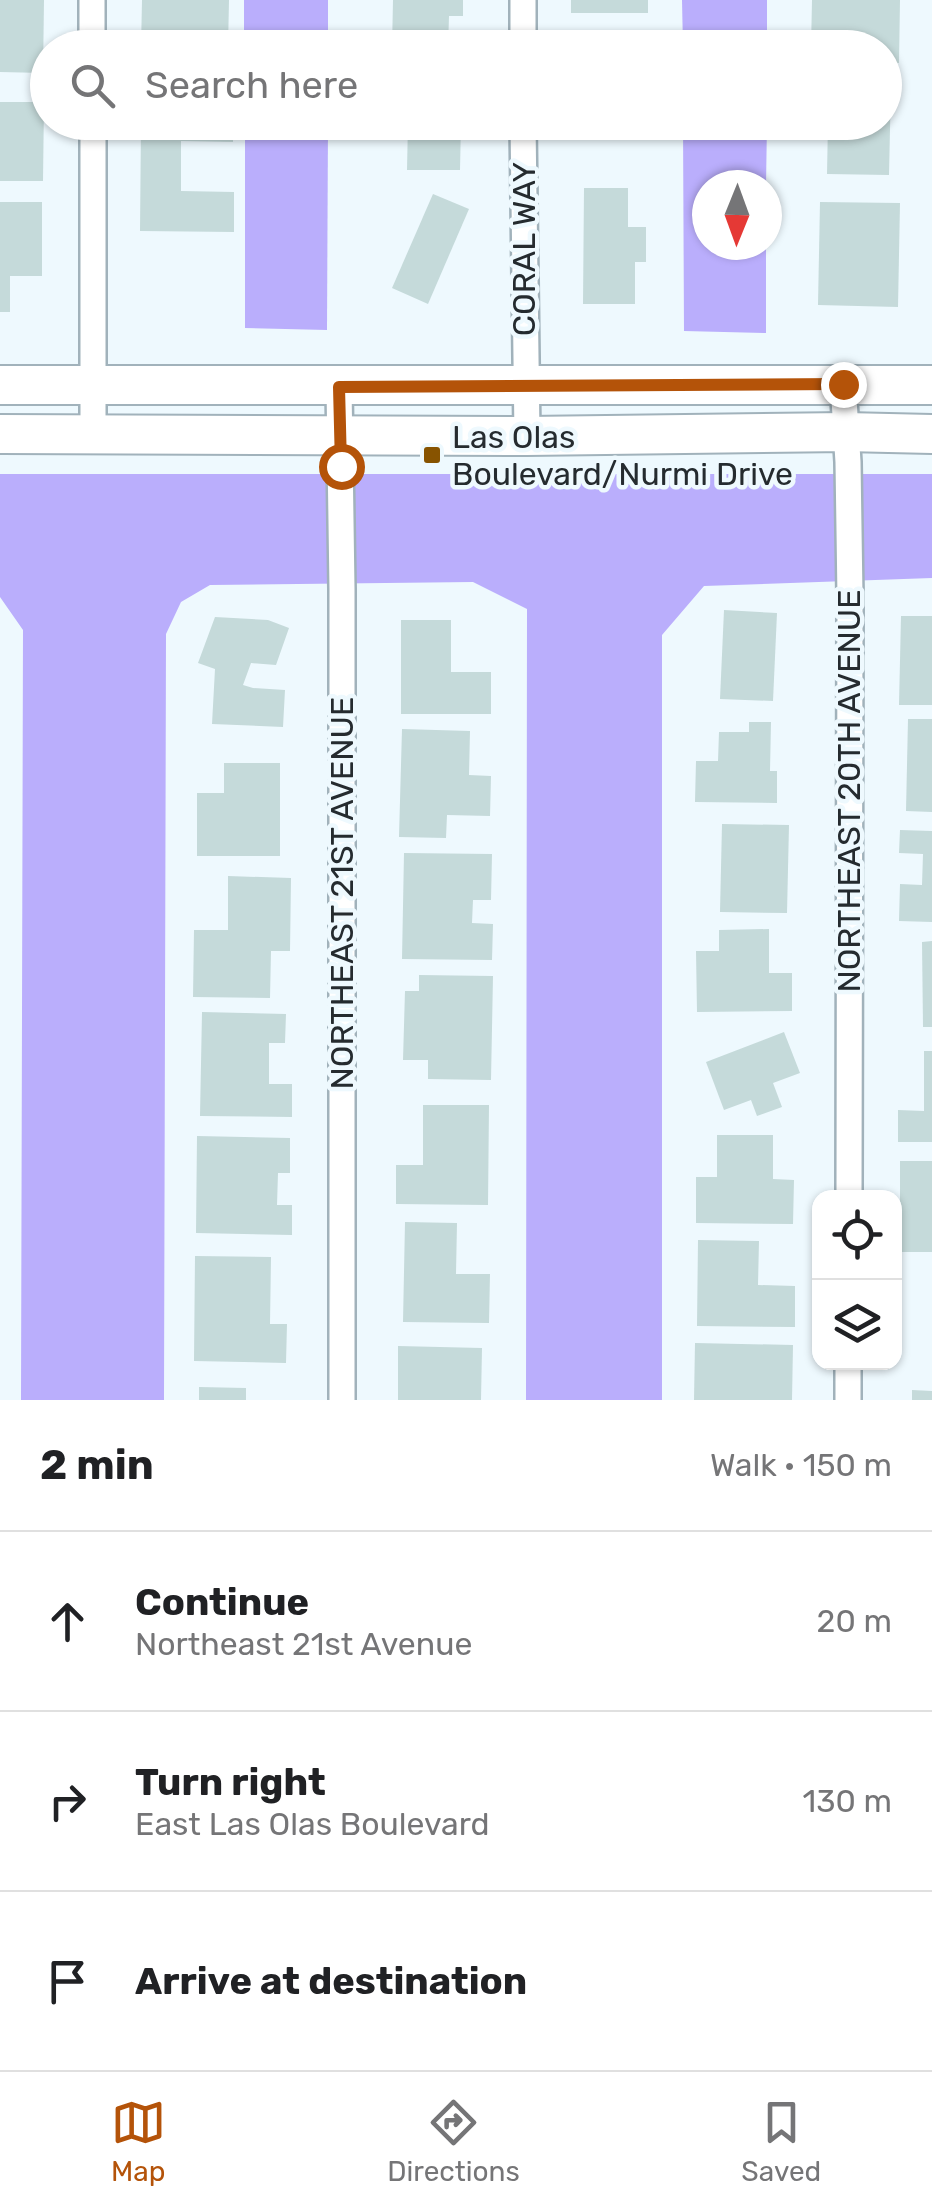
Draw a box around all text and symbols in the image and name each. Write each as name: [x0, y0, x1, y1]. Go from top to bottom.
search box: [30, 30, 902, 140]
icon: search: [65, 58, 120, 113]
text: Search here: [145, 62, 358, 108]
street label: CORAL WAY: [505, 162, 543, 336]
north arrow: [692, 170, 782, 260]
route end: [821, 362, 867, 408]
place label: Las Olas Boulevard/Nurmi Drive: [452, 418, 793, 493]
route start: [319, 444, 365, 490]
marker: Las Olas Boulevard/Nurmi Drive: [421, 444, 443, 466]
street label: NORTHEAST 20TH AVENUE: [830, 589, 868, 993]
street label: NORTHEAST 21ST AVENUE: [323, 697, 361, 1089]
map controls: [812, 1190, 902, 1370]
button: locate: [812, 1190, 902, 1280]
button: layers: [812, 1280, 902, 1370]
text: 2 min: [40, 1440, 154, 1490]
text: Walk · 150 m: [710, 1446, 892, 1484]
text: Continue: [135, 1579, 309, 1625]
icon: ahead: [40, 1594, 95, 1649]
text: 20 m: [817, 1602, 892, 1640]
text: Northeast 21st Avenue: [135, 1625, 472, 1663]
text: Turn right: [135, 1759, 326, 1805]
icon: right: [40, 1774, 95, 1829]
text: 130 m: [802, 1782, 892, 1820]
text: East Las Olas Boulevard: [135, 1805, 490, 1843]
icon: arrive: [40, 1954, 95, 2009]
text: Arrive at destination: [135, 1958, 527, 2004]
tab: Map: [111, 2095, 166, 2188]
tab: Directions: [387, 2095, 520, 2188]
tab: Saved: [741, 2095, 821, 2188]

